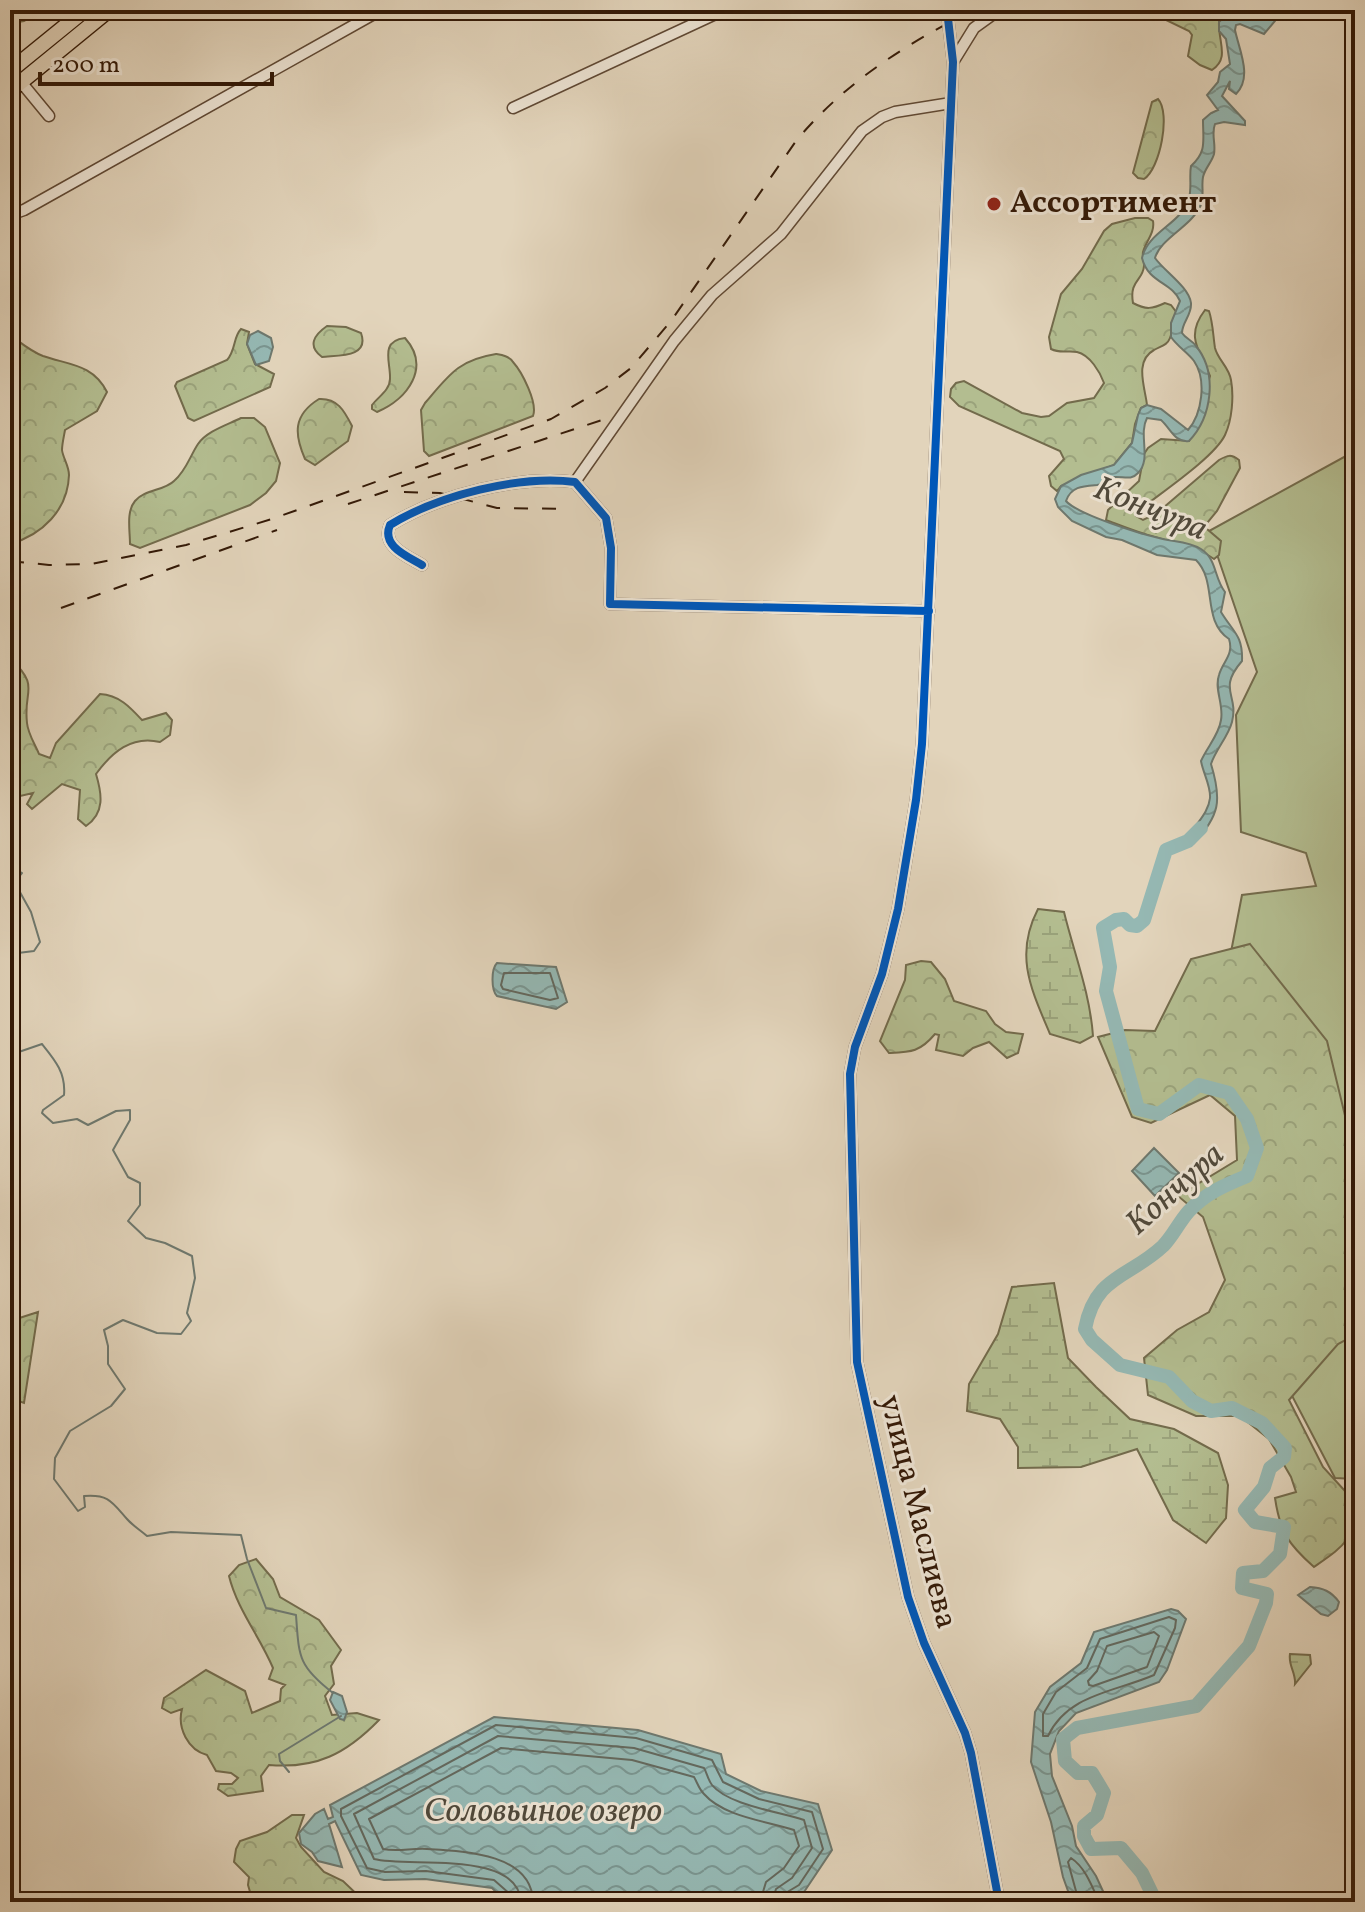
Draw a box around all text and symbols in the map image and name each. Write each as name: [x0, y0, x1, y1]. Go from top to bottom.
scale bar: [40, 36, 272, 86]
text: 200 m: [52, 49, 120, 83]
place label: Ассортимент: [1010, 182, 1217, 226]
marker: Ассортимент: [985, 195, 1003, 213]
water label: Кончура: [1086, 466, 1214, 554]
water label: Кончура: [1116, 1133, 1236, 1247]
street label: улица Маслиева: [867, 1390, 967, 1634]
water label: Соловьиное озеро: [424, 1789, 662, 1836]

